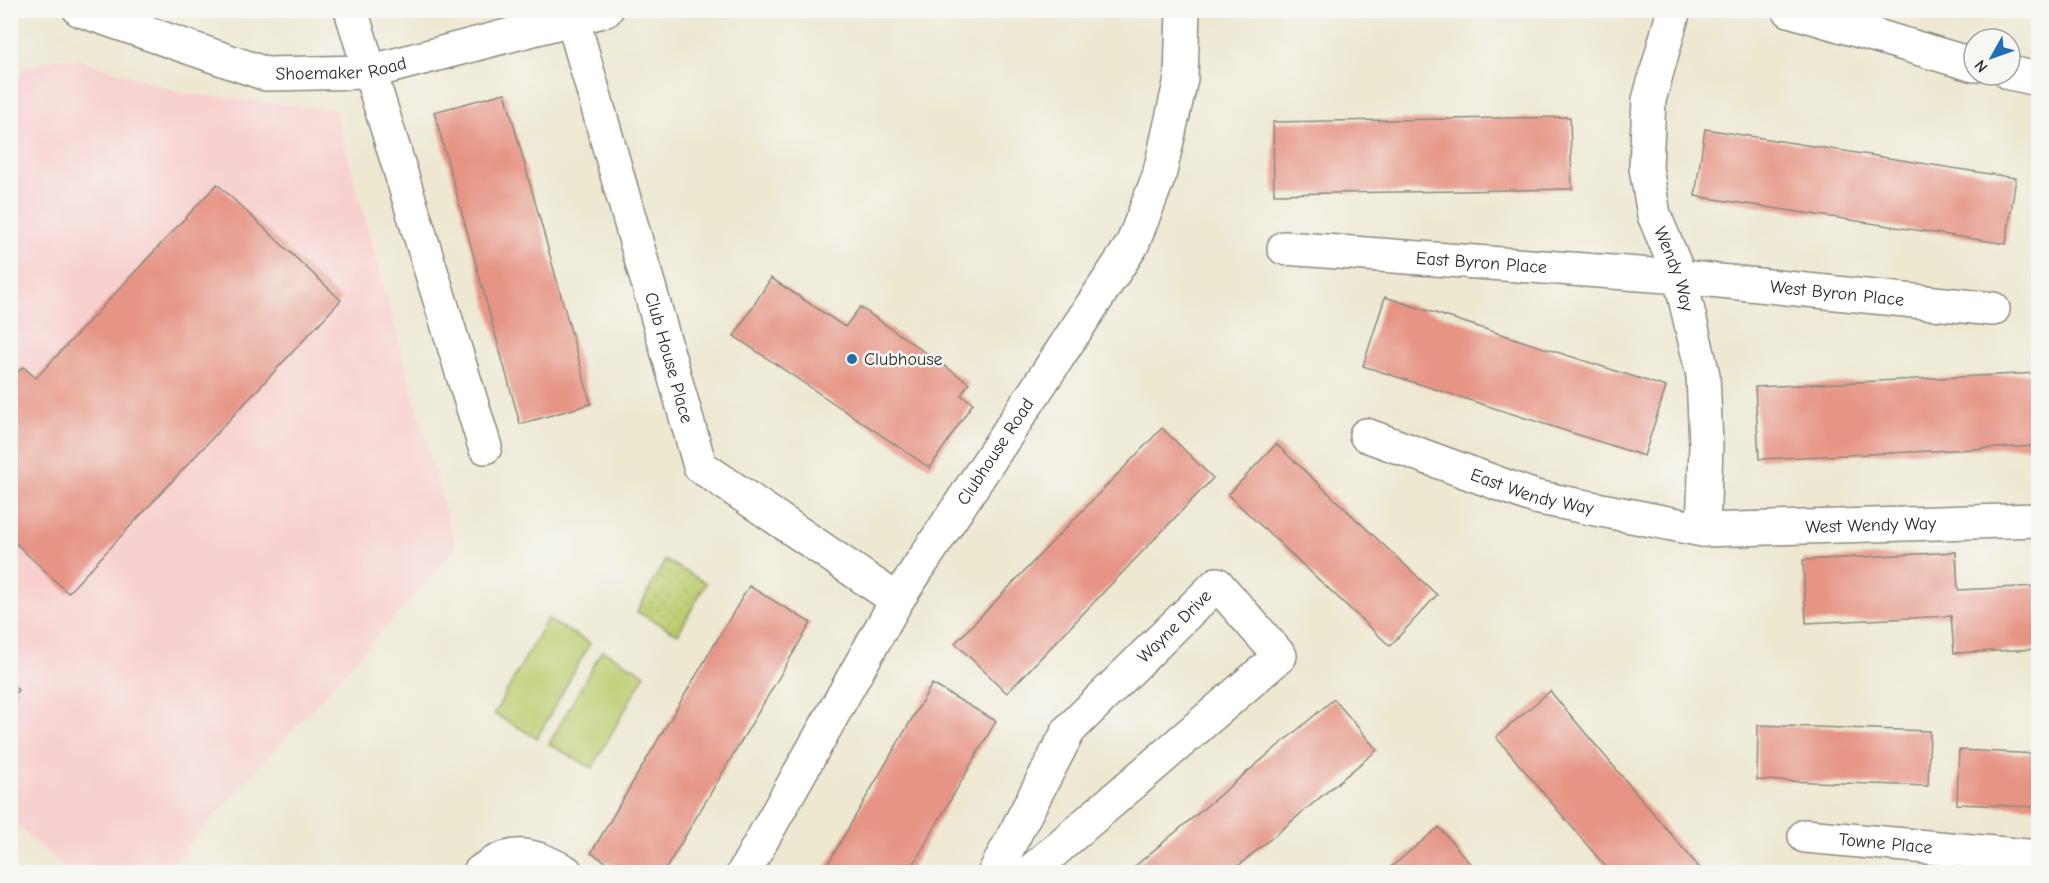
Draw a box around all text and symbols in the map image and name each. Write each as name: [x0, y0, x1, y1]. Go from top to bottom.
north arrow: [1962, 27, 2022, 87]
street label: Shoemaker Road: [275, 53, 409, 85]
text: N: [1971, 56, 1992, 76]
street label: Wendy Way: [1649, 224, 1698, 315]
street label: East Byron Place: [1415, 248, 1548, 278]
street label: West Byron Place: [1769, 276, 1905, 311]
street label: Club House Place: [640, 290, 697, 426]
place label: Clubhouse: [864, 349, 943, 370]
marker: Clubhouse: [845, 352, 859, 366]
street label: Clubhouse Road: [953, 395, 1039, 509]
street label: East Wendy Way: [1468, 464, 1597, 519]
street label: West Wendy Way: [1805, 513, 1937, 538]
street label: Wayne Drive: [1133, 585, 1216, 668]
street label: Towne Place: [1838, 829, 1933, 858]

